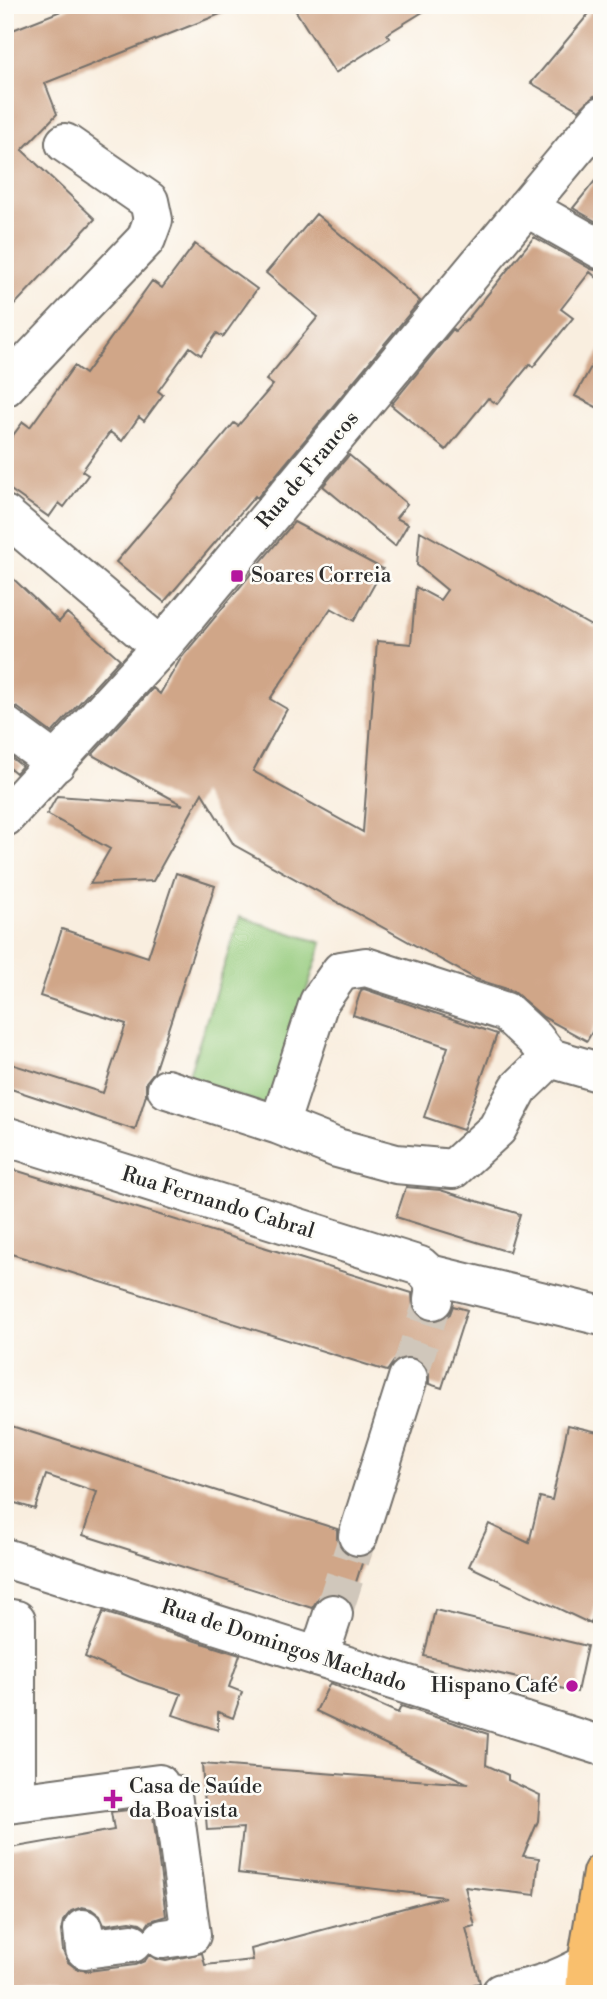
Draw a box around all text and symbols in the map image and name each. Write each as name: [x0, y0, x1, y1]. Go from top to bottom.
street label: Rua de Francos: [251, 406, 365, 534]
place label: Soares Correia: [251, 563, 392, 589]
marker: Soares Correia: [229, 568, 245, 584]
street label: Rua Fernando Cabral: [118, 1161, 318, 1245]
street label: Rua de Domingos Machado: [158, 1594, 410, 1698]
place label: Hispano Café: [431, 1673, 558, 1699]
marker: Hispano Café: [564, 1678, 580, 1694]
place label: Casa de Saúde da Boavista: [129, 1774, 262, 1824]
marker: Casa de Saúde da Boavista: [103, 1789, 123, 1809]

